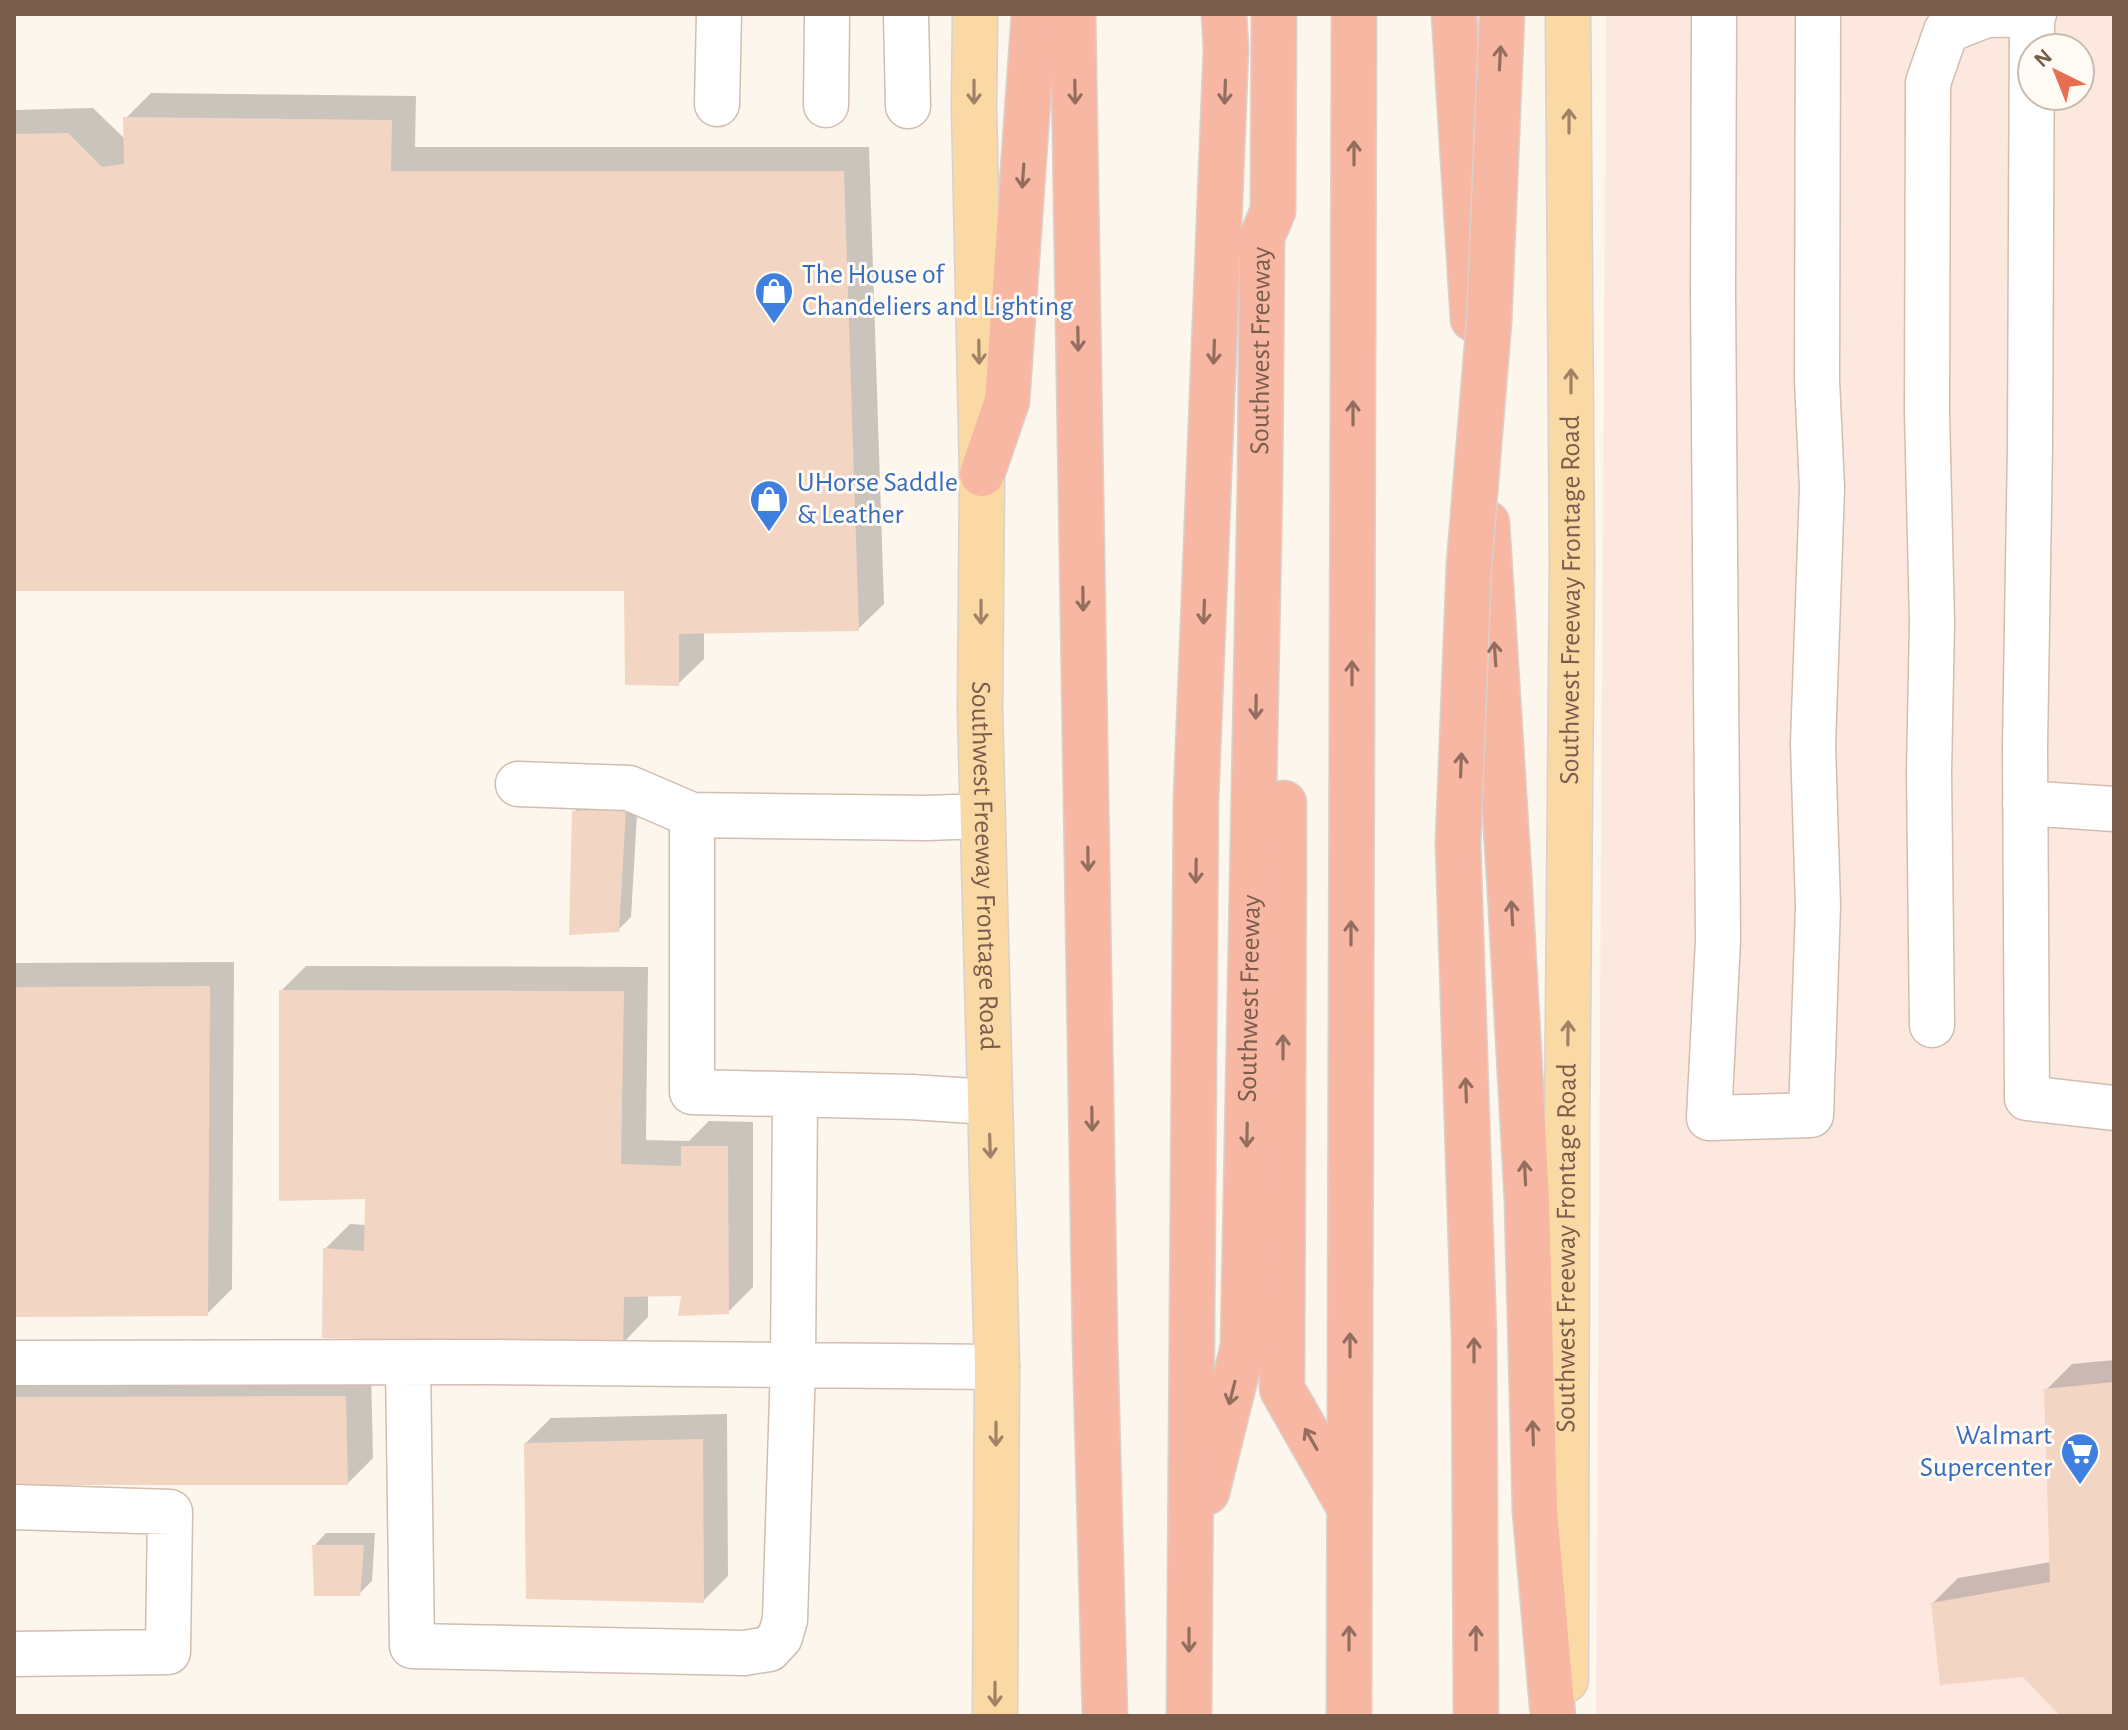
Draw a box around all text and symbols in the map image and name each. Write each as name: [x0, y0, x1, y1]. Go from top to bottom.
north arrow: [2016, 32, 2096, 112]
one-way arrow: [1493, 45, 1508, 72]
text: N: [2030, 45, 2056, 71]
one-way arrow: [966, 78, 982, 105]
one-way arrow: [1067, 78, 1082, 105]
one-way arrow: [1217, 78, 1232, 105]
one-way arrow: [1561, 108, 1577, 135]
one-way arrow: [1346, 140, 1361, 167]
one-way arrow: [1015, 162, 1030, 189]
street label: Southwest Freeway: [1246, 246, 1276, 455]
place label: The House of Chandeliers and Lighting: [802, 261, 1073, 321]
shop icon: The House of Chandeliers and Lighting: [753, 270, 795, 325]
one-way arrow: [1071, 325, 1086, 352]
one-way arrow: [971, 338, 987, 365]
one-way arrow: [1207, 338, 1222, 365]
one-way arrow: [1563, 368, 1579, 395]
one-way arrow: [1345, 400, 1361, 427]
street label: Southwest Freeway Frontage Road: [1556, 415, 1586, 785]
place label: UHorse Saddle & Leather: [797, 469, 958, 529]
shop icon: UHorse Saddle & Leather: [748, 478, 790, 533]
one-way arrow: [1075, 585, 1091, 612]
one-way arrow: [973, 598, 988, 625]
one-way arrow: [1196, 598, 1211, 624]
one-way arrow: [1487, 641, 1502, 668]
one-way arrow: [1344, 660, 1360, 687]
street label: Southwest Freeway Frontage Road: [966, 681, 1003, 1051]
one-way arrow: [1248, 693, 1263, 720]
one-way arrow: [1453, 752, 1468, 779]
one-way arrow: [1080, 845, 1095, 872]
one-way arrow: [1188, 857, 1204, 884]
street label: Southwest Freeway: [1234, 894, 1266, 1103]
one-way arrow: [1504, 900, 1519, 927]
one-way arrow: [1343, 920, 1359, 947]
one-way arrow: [1560, 1020, 1576, 1047]
one-way arrow: [1275, 1034, 1291, 1061]
street label: Southwest Freeway Frontage Road: [1552, 1063, 1582, 1433]
one-way arrow: [1458, 1077, 1473, 1104]
one-way arrow: [1084, 1105, 1099, 1132]
one-way arrow: [1240, 1121, 1255, 1148]
one-way arrow: [982, 1132, 998, 1159]
one-way arrow: [1518, 1160, 1533, 1187]
one-way arrow: [1342, 1332, 1358, 1359]
one-way arrow: [1466, 1337, 1482, 1364]
one-way arrow: [1223, 1380, 1238, 1406]
one-way arrow: [988, 1420, 1004, 1447]
one-way arrow: [1525, 1420, 1541, 1447]
place label: Walmart Supercenter: [1920, 1422, 2052, 1482]
one-way arrow: [1303, 1428, 1319, 1451]
supermarket icon: Walmart Supercenter: [2059, 1431, 2101, 1486]
one-way arrow: [1341, 1625, 1357, 1652]
one-way arrow: [1468, 1625, 1484, 1652]
one-way arrow: [1181, 1626, 1197, 1653]
one-way arrow: [987, 1680, 1003, 1707]

